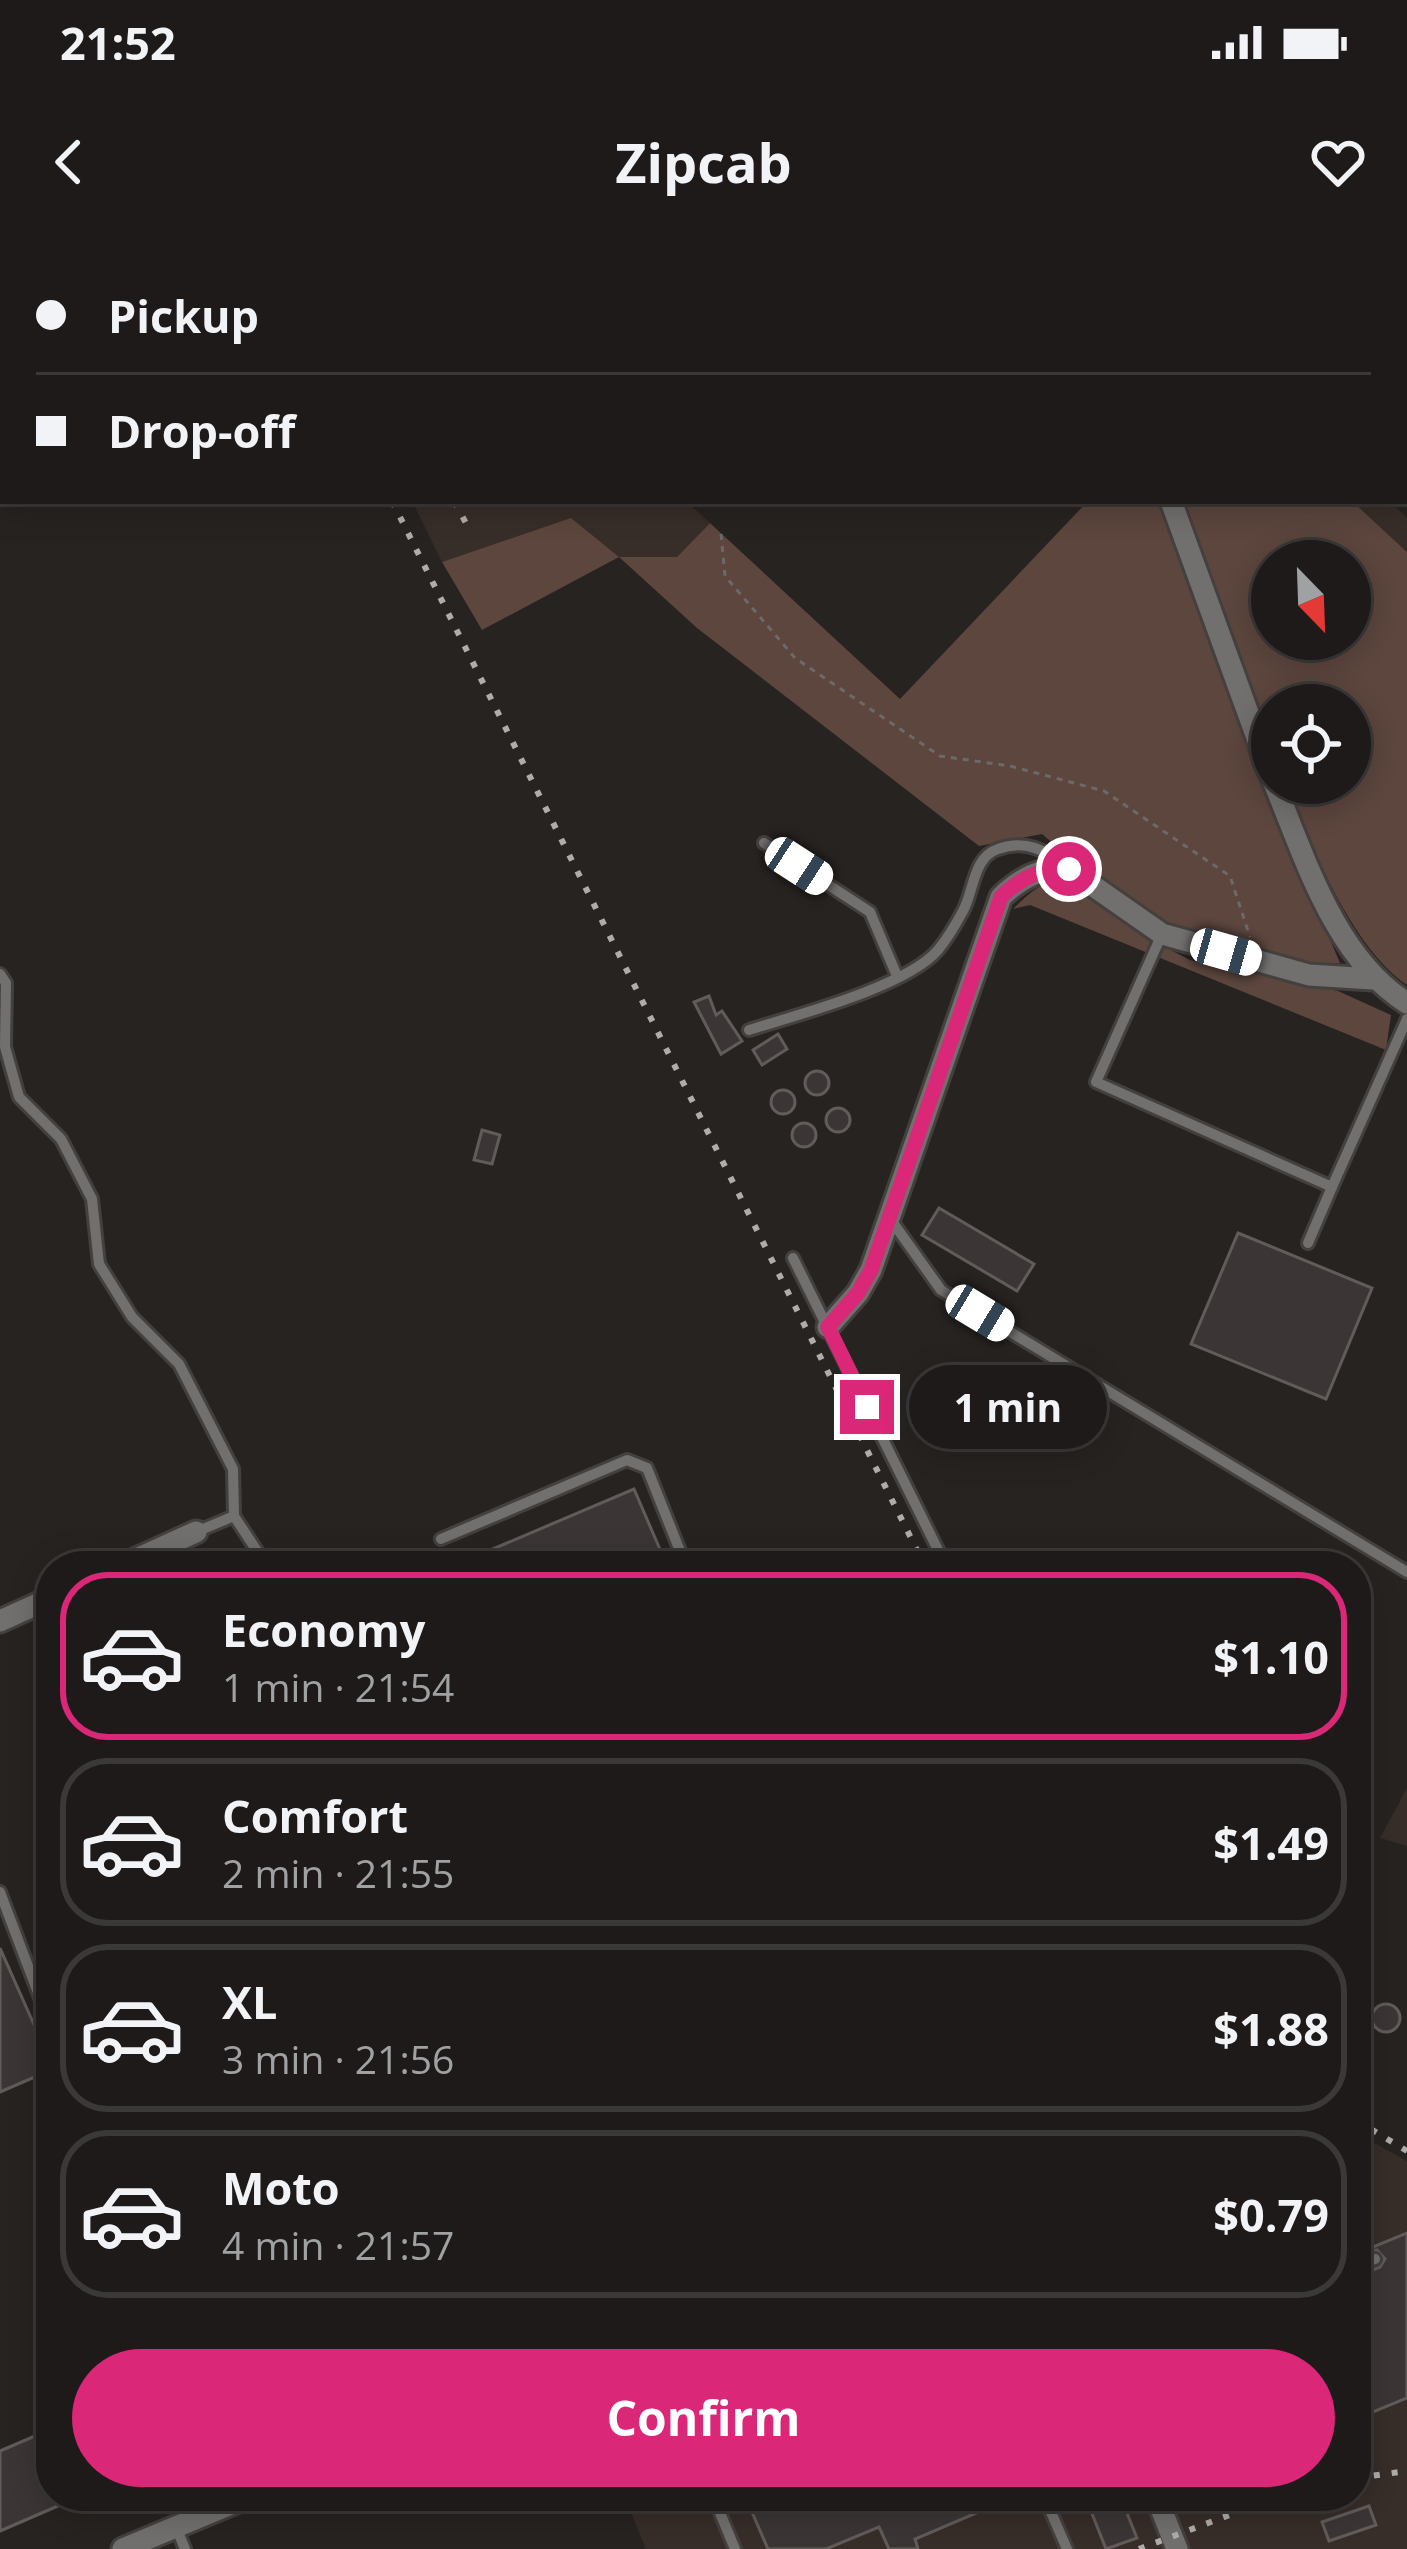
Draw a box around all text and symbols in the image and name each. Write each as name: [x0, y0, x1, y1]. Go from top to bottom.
text: 21:52: [60, 12, 176, 73]
text: Zipcab: [615, 125, 792, 199]
icon: back: [36, 129, 102, 195]
icon: heart: [1305, 129, 1371, 195]
text: Pickup: [108, 285, 259, 346]
text: Drop-off: [108, 400, 295, 461]
north arrow: [1251, 540, 1371, 660]
map controls: [1251, 540, 1371, 804]
button: locate: [1251, 684, 1371, 804]
car: [759, 831, 839, 901]
route start: [1042, 842, 1096, 896]
car: [1186, 925, 1266, 979]
car: [940, 1279, 1020, 1347]
callout: 1 min: [909, 1365, 1107, 1449]
route end: [840, 1380, 894, 1434]
text: 1 min: [954, 1380, 1062, 1433]
text: Economy: [222, 1599, 425, 1660]
icon: car: [78, 1602, 186, 1710]
text: $1.10: [1213, 1626, 1329, 1687]
text: 1 min · 21:54: [222, 1660, 454, 1713]
text: Comfort: [222, 1785, 408, 1846]
icon: car: [78, 1788, 186, 1896]
text: $1.49: [1213, 1812, 1329, 1873]
text: 2 min · 21:55: [222, 1846, 454, 1899]
text: XL: [222, 1971, 277, 2032]
icon: car: [78, 1974, 186, 2082]
text: $1.88: [1213, 1998, 1329, 2059]
text: 3 min · 21:56: [222, 2032, 454, 2085]
text: Moto: [222, 2157, 340, 2218]
icon: car: [78, 2160, 186, 2268]
text: $0.79: [1213, 2184, 1329, 2245]
text: 4 min · 21:57: [222, 2218, 454, 2271]
button: Confirm: [72, 2349, 1335, 2487]

